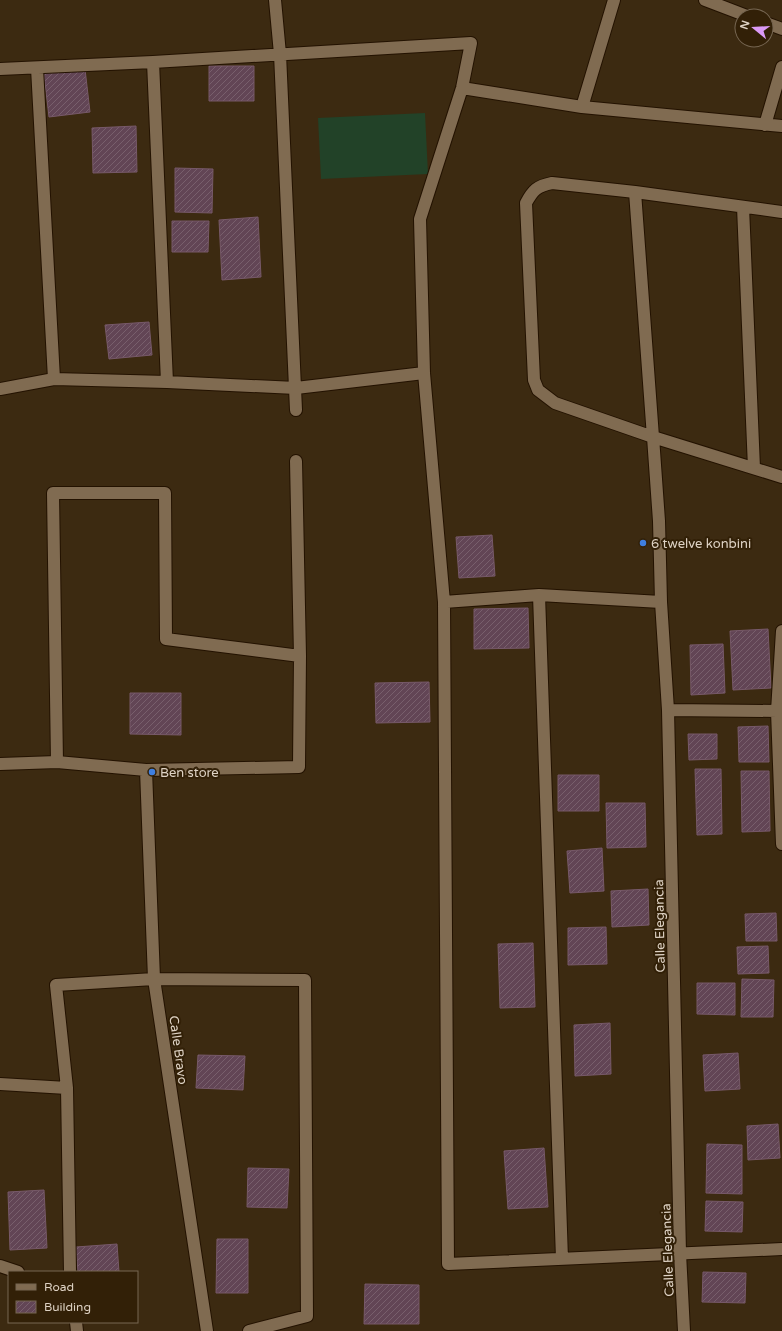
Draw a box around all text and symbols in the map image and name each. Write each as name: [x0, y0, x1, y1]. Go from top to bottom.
north arrow: [734, 8, 774, 48]
text: N: [737, 19, 753, 31]
place label: 6 twelve konbini: [651, 536, 751, 552]
marker: 6 twelve konbini: [638, 538, 648, 548]
place label: Ben store: [160, 765, 219, 781]
marker: Ben store: [147, 767, 157, 777]
street label: Calle Elegancia: [651, 879, 669, 973]
street label: Calle Bravo: [165, 1015, 191, 1086]
street label: Calle Elegancia: [658, 1203, 678, 1297]
legend: [8, 1271, 138, 1323]
text: Road: [44, 1280, 74, 1294]
text: Building: [44, 1300, 91, 1314]

